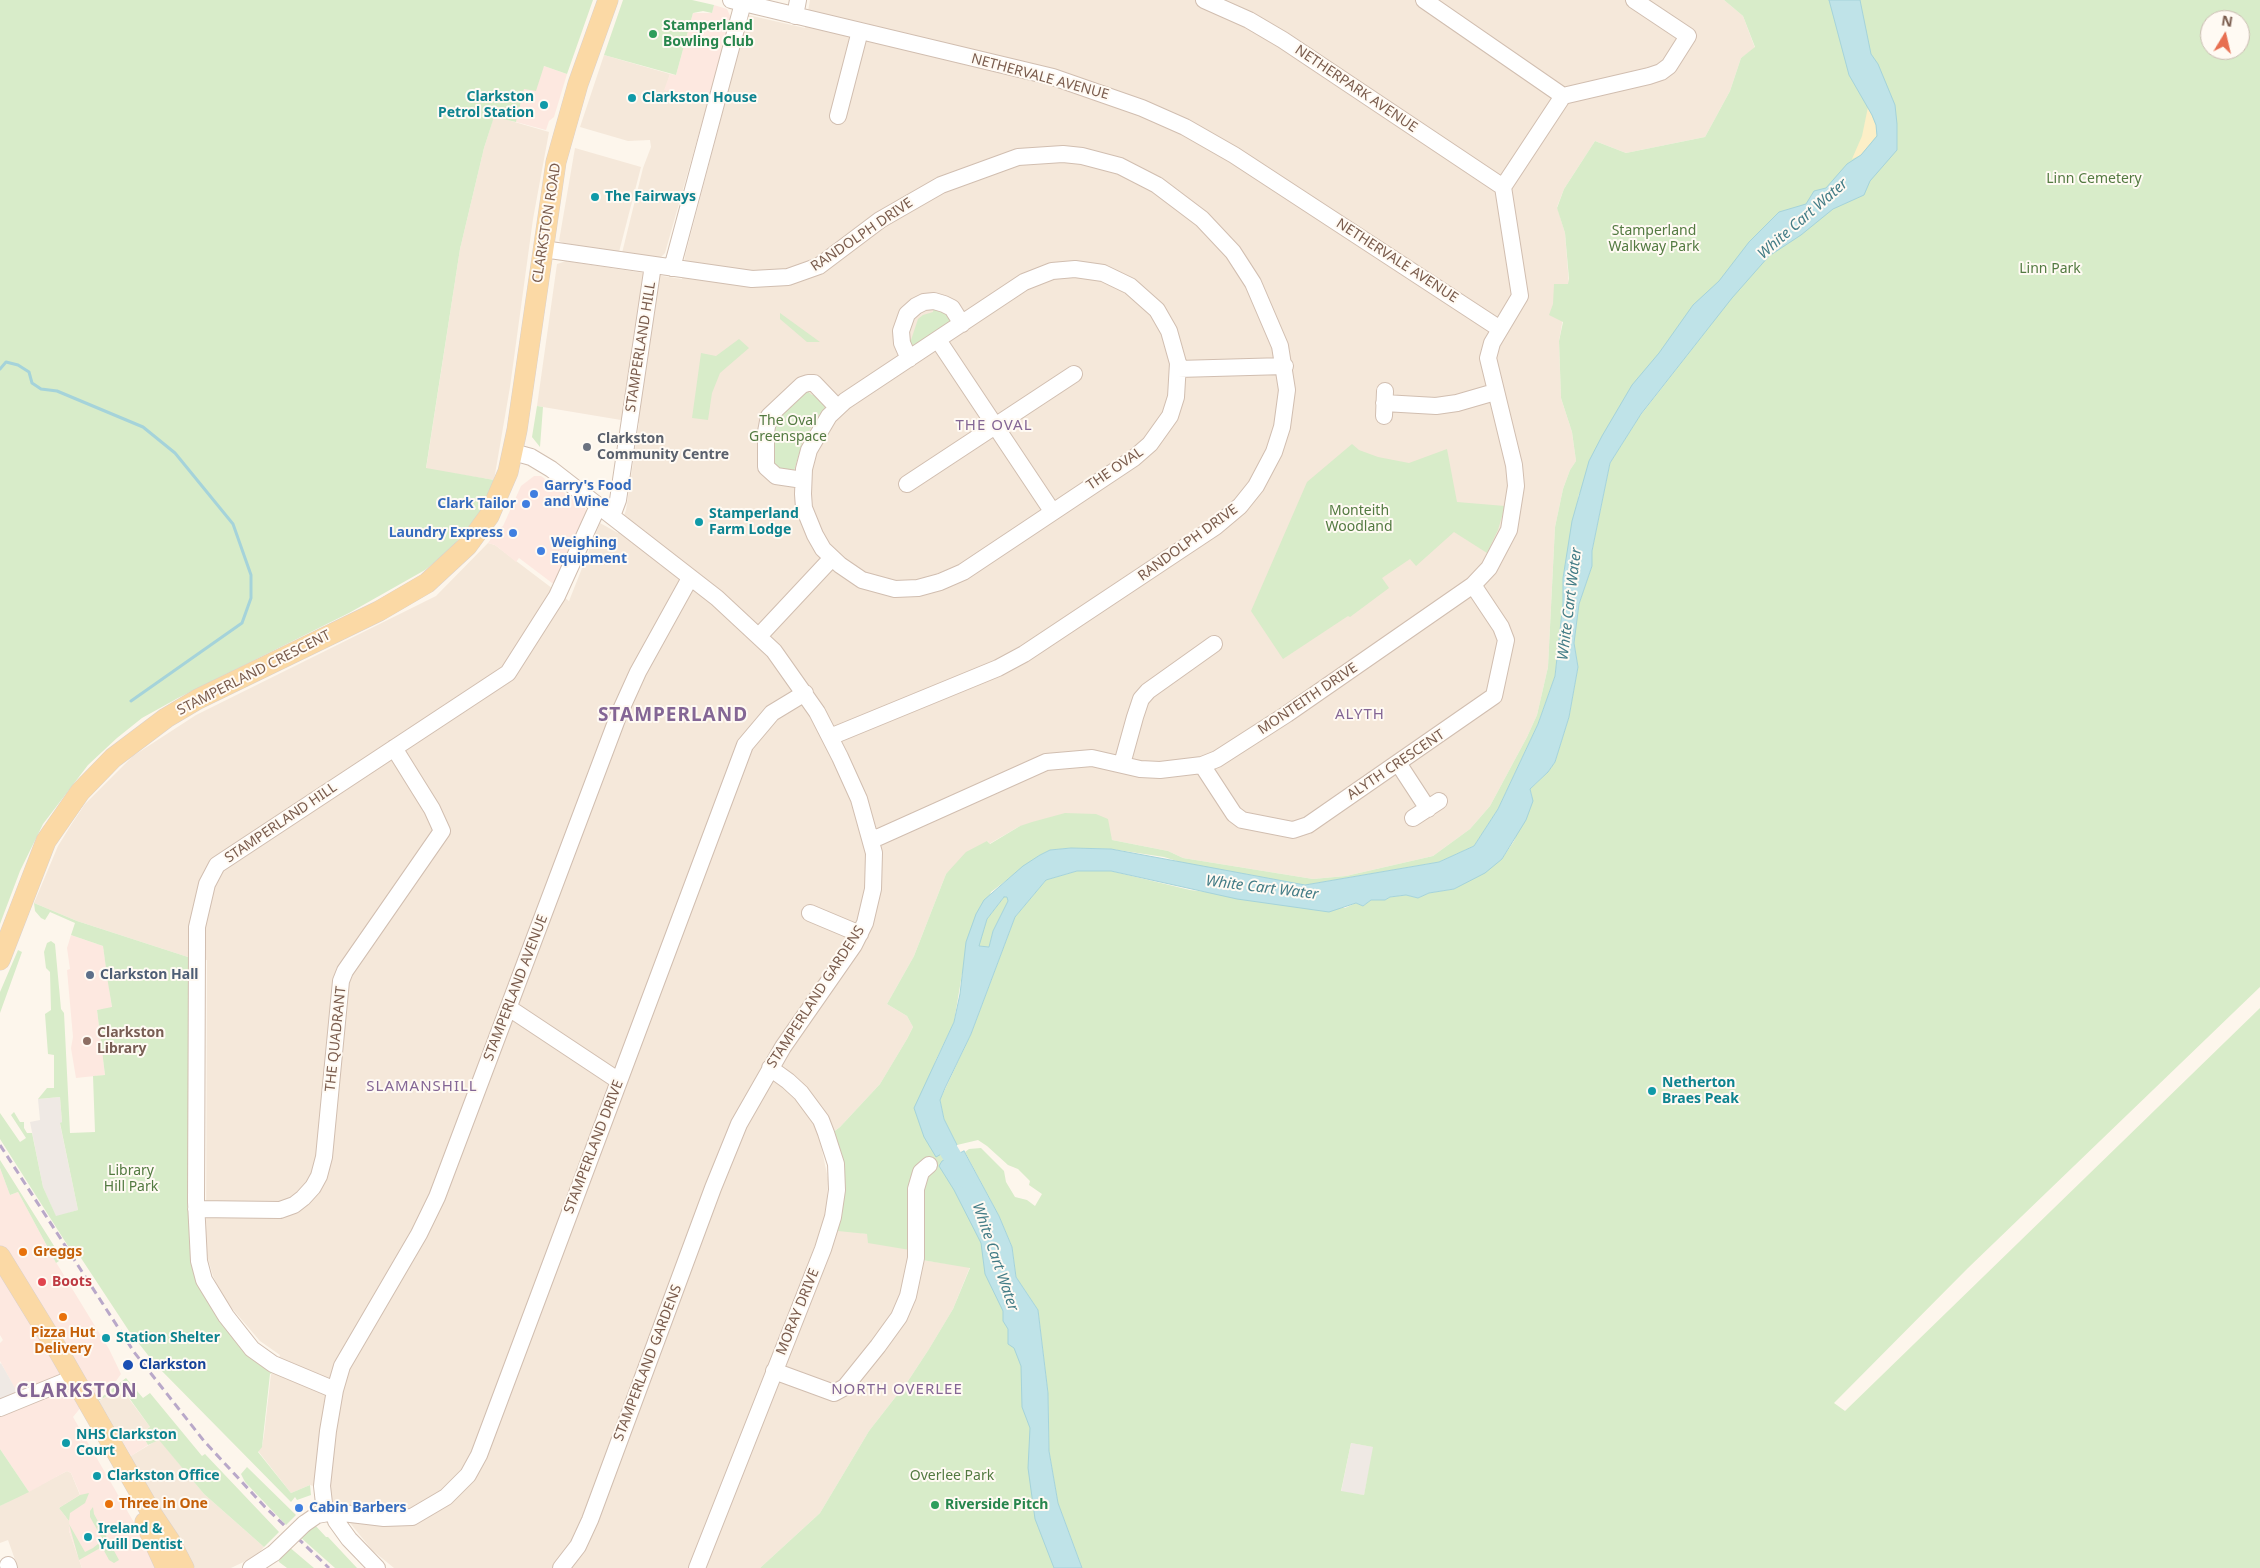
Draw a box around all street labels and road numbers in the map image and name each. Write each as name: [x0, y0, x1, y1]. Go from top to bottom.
street label: NETHERPARK AVENUE: [1292, 42, 1420, 136]
street label: NETHERVALE AVENUE: [969, 51, 1111, 103]
street label: CLARKSTON ROAD: [529, 162, 565, 284]
street label: RANDOLPH DRIVE: [808, 195, 916, 275]
street label: NETHERVALE AVENUE: [1333, 215, 1461, 307]
street label: STAMPERLAND HILL: [622, 281, 660, 413]
street label: THE OVAL: [1084, 444, 1146, 494]
street label: RANDOLPH DRIVE: [1135, 501, 1241, 585]
street label: STAMPERLAND CRESCENT: [174, 627, 334, 719]
street label: MONTEITH DRIVE: [1255, 660, 1361, 738]
street label: ALYTH CRESCENT: [1344, 726, 1448, 804]
street label: STAMPERLAND HILL: [222, 779, 340, 867]
street label: STAMPERLAND AVENUE: [480, 913, 552, 1063]
street label: STAMPERLAND GARDENS: [764, 923, 868, 1071]
street label: THE QUADRANT: [322, 985, 350, 1093]
street label: STAMPERLAND DRIVE: [561, 1078, 627, 1216]
street label: MORAY DRIVE: [773, 1266, 823, 1358]
street label: STAMPERLAND GARDENS: [610, 1282, 686, 1444]

